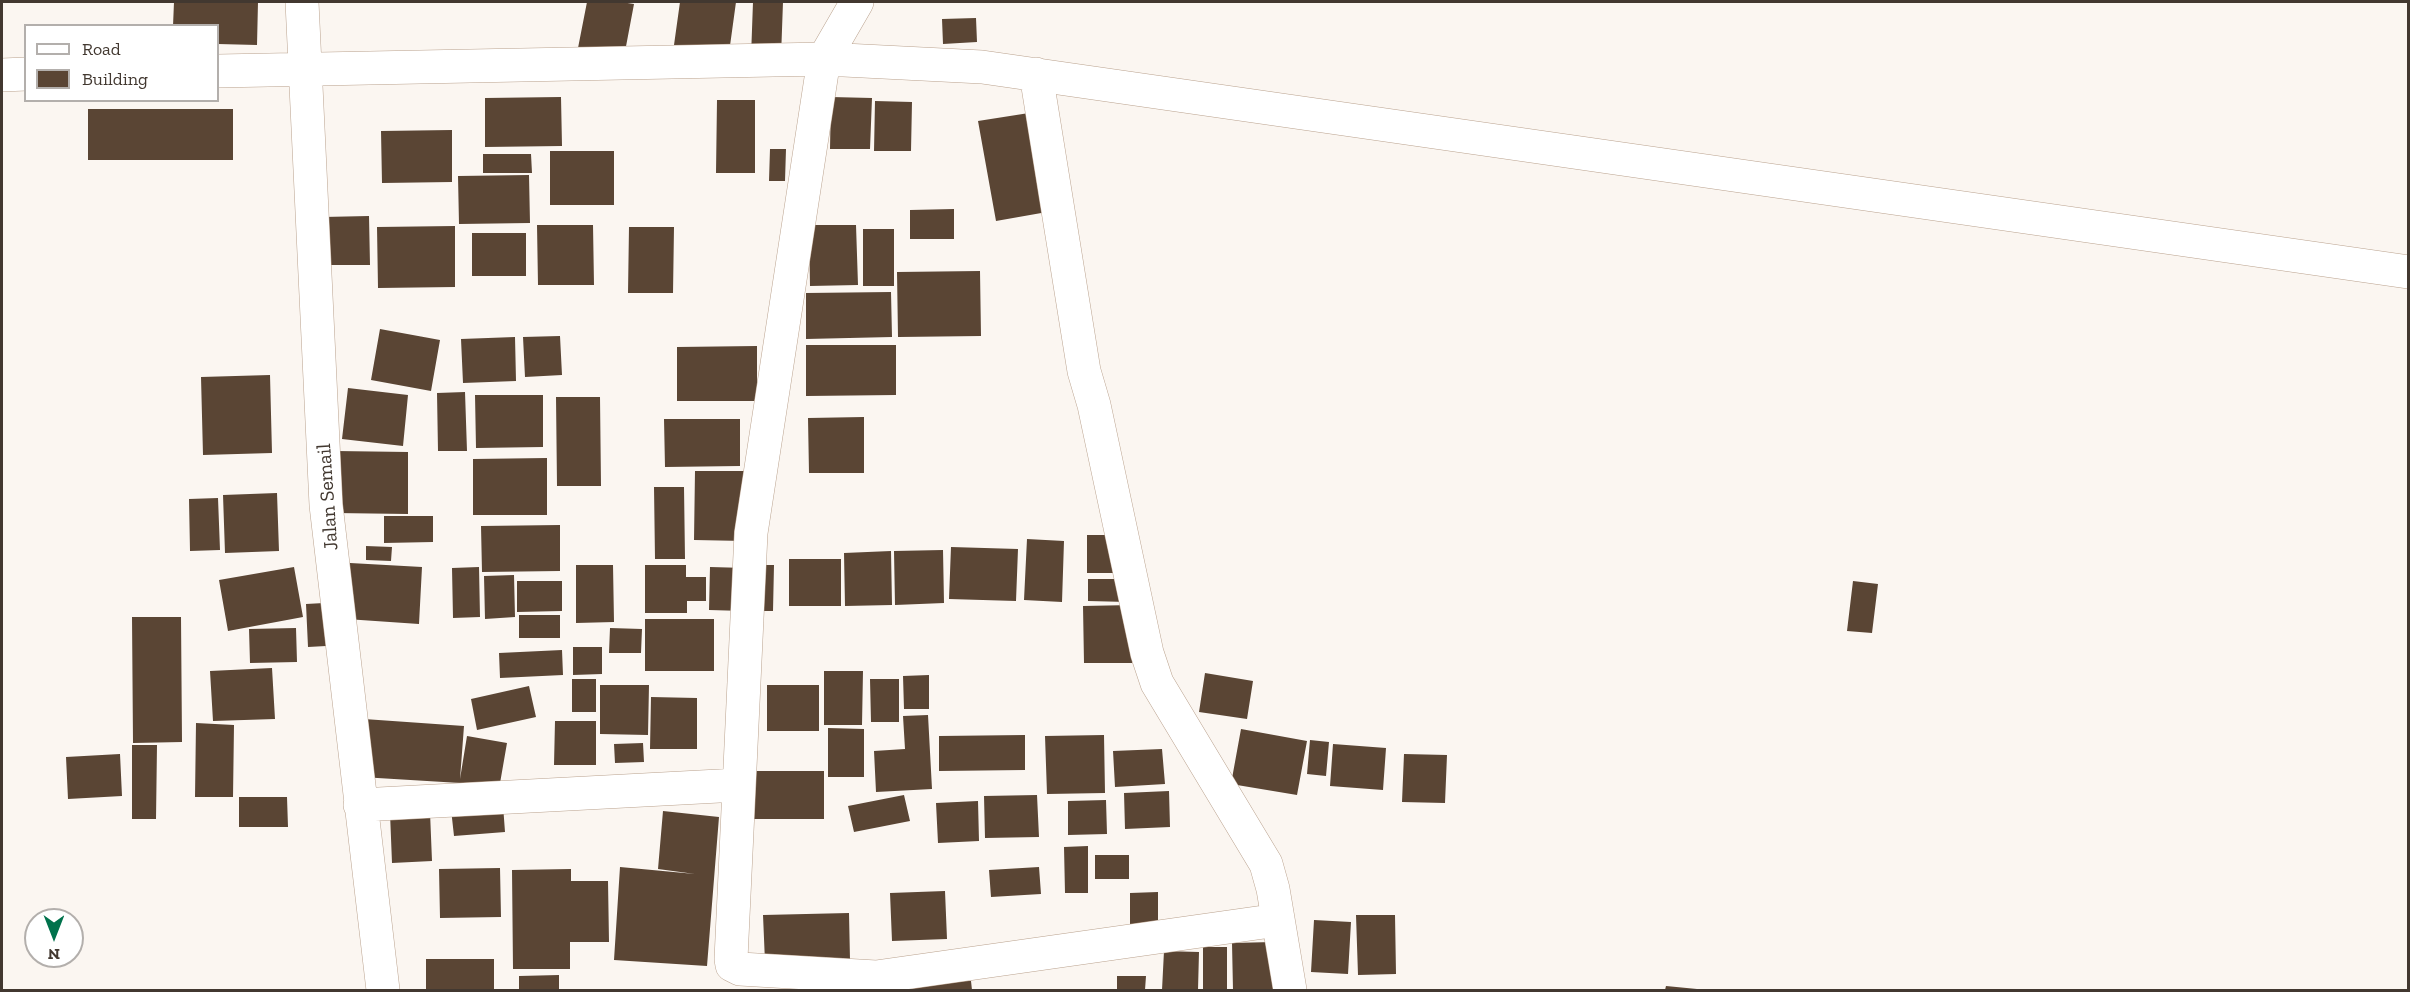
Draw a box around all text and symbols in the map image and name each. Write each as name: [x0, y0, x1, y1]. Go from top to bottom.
legend: [24, 24, 219, 102]
text: Road: [82, 38, 121, 60]
text: Building: [82, 68, 148, 90]
street label: Jalan Semail: [312, 443, 344, 551]
north arrow: [24, 908, 84, 968]
text: N: [48, 945, 60, 964]

